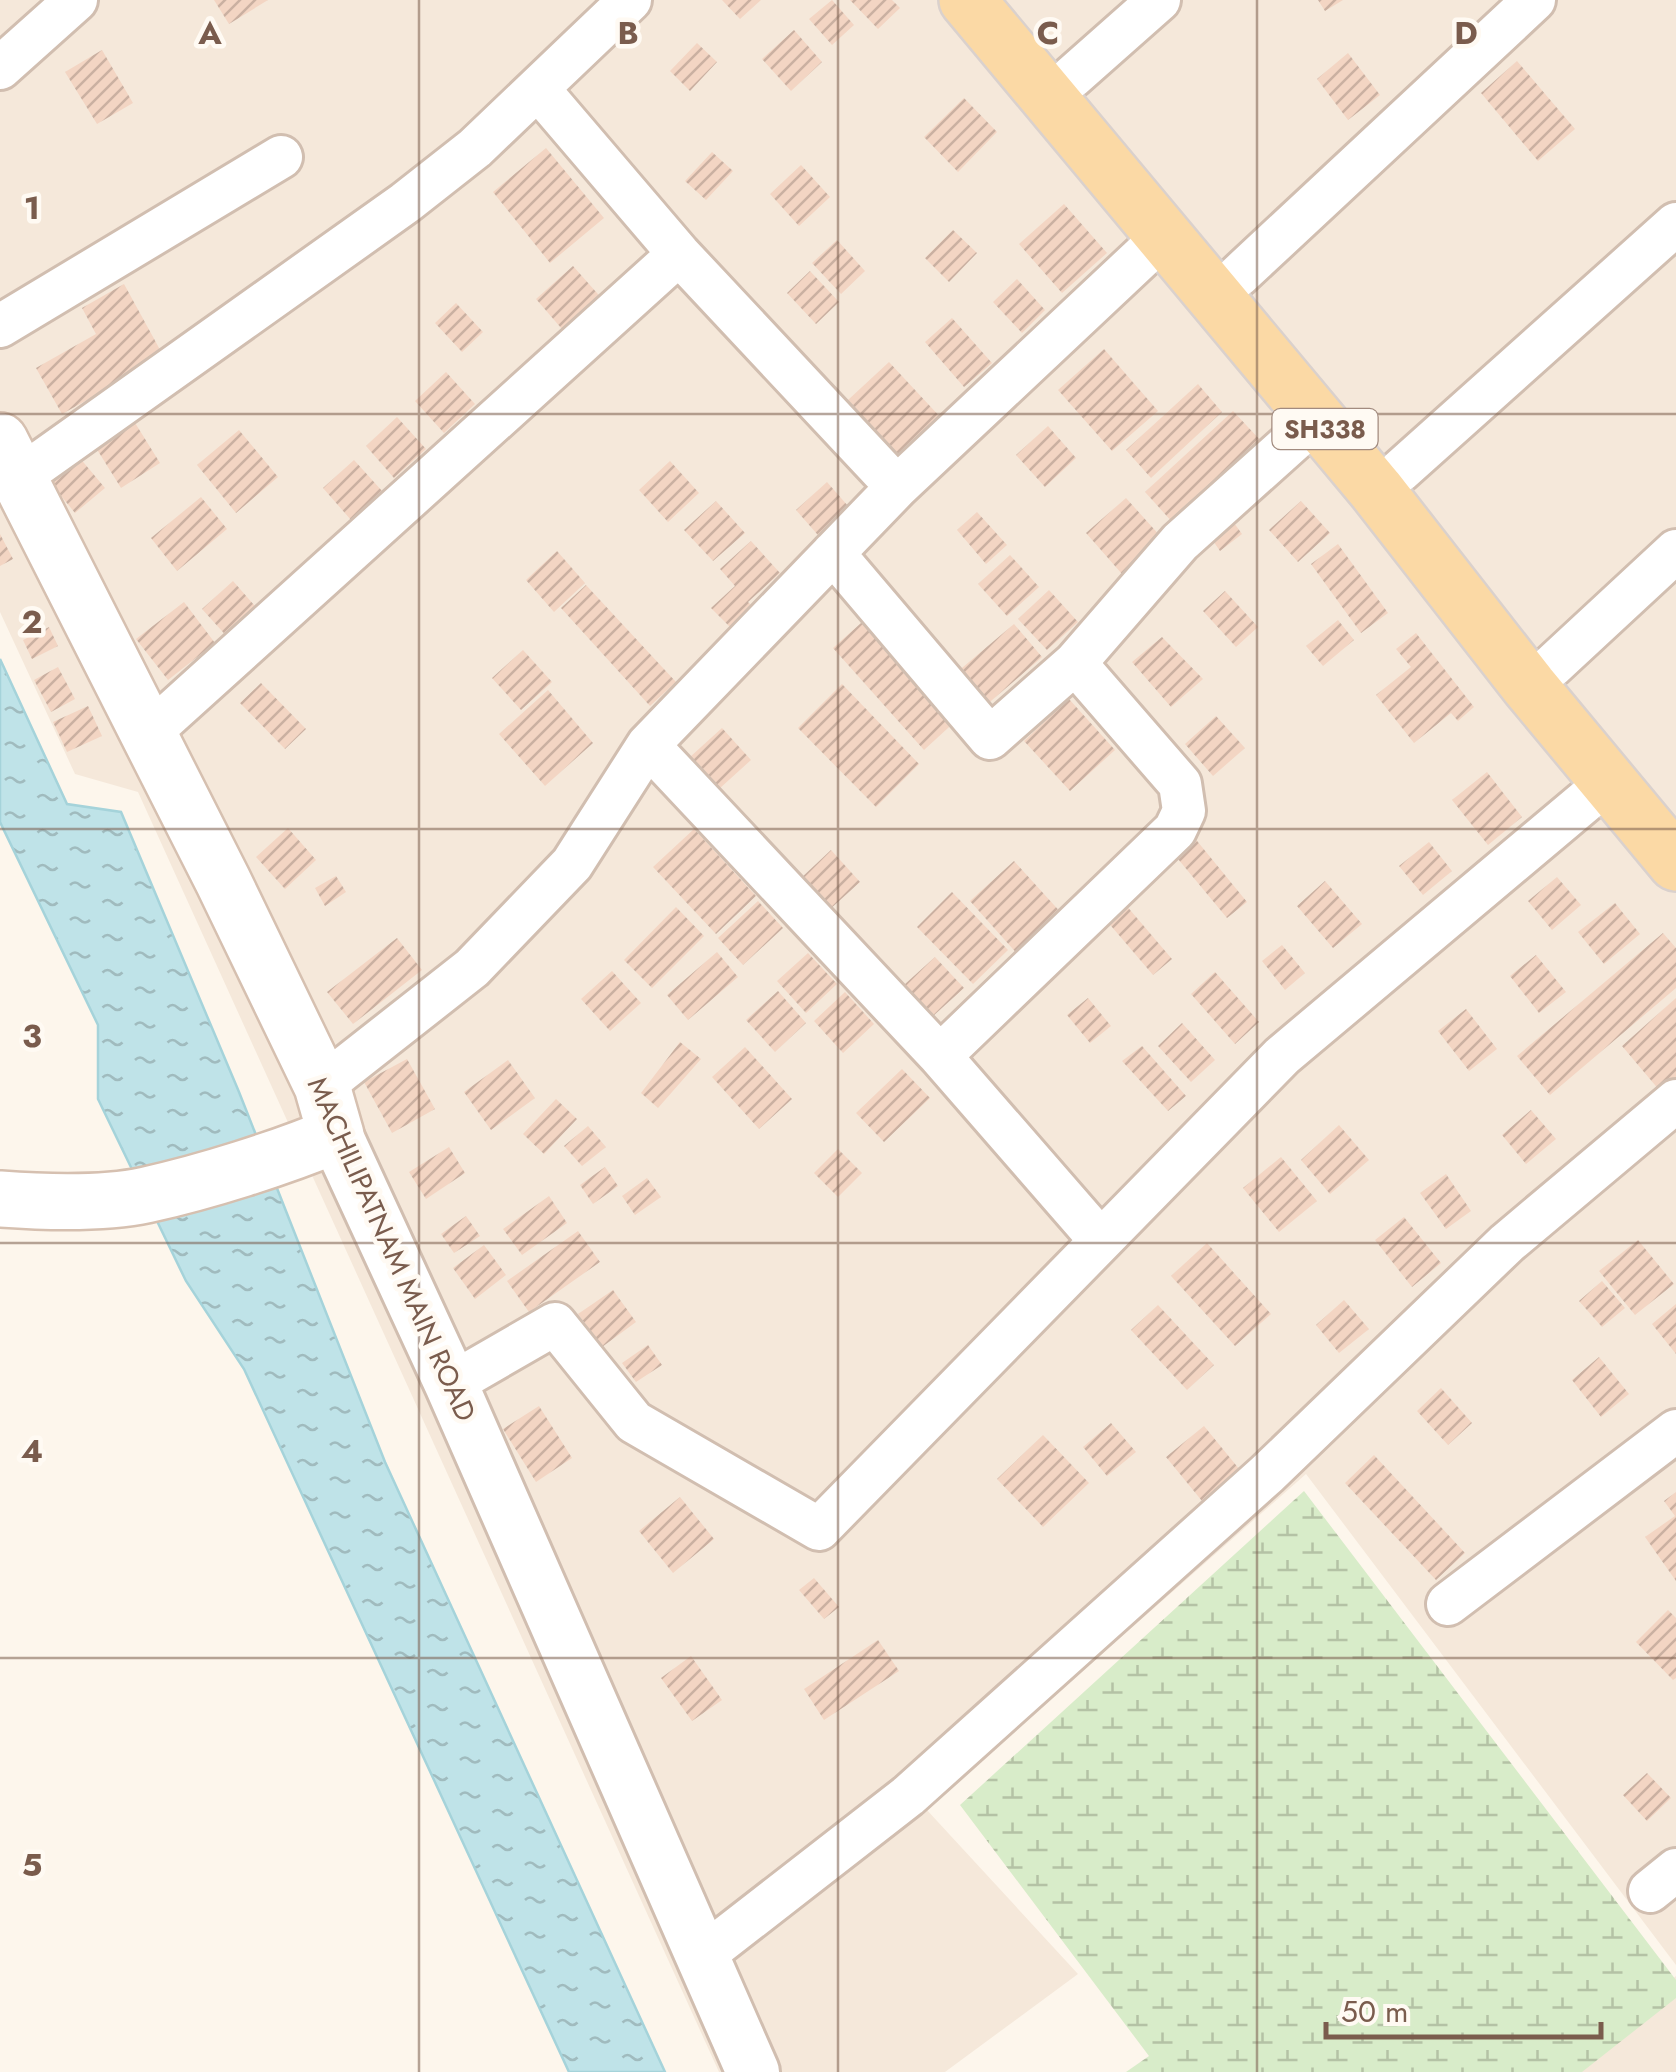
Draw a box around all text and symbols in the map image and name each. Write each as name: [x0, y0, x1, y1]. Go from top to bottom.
text: A: [197, 10, 222, 56]
text: B: [617, 10, 639, 56]
text: C: [1037, 10, 1059, 56]
text: D: [1454, 10, 1478, 56]
text: 1: [24, 185, 40, 231]
road number: SH338: [1272, 409, 1378, 449]
text: 2: [22, 599, 43, 645]
text: 3: [22, 1013, 42, 1059]
street label: MACHILIPATNAM MAIN ROAD: [297, 1071, 486, 1428]
text: 4: [21, 1428, 43, 1474]
text: 5: [22, 1842, 42, 1888]
scale bar: [1326, 1977, 1601, 2039]
text: 50 m: [1341, 1990, 1408, 2033]

